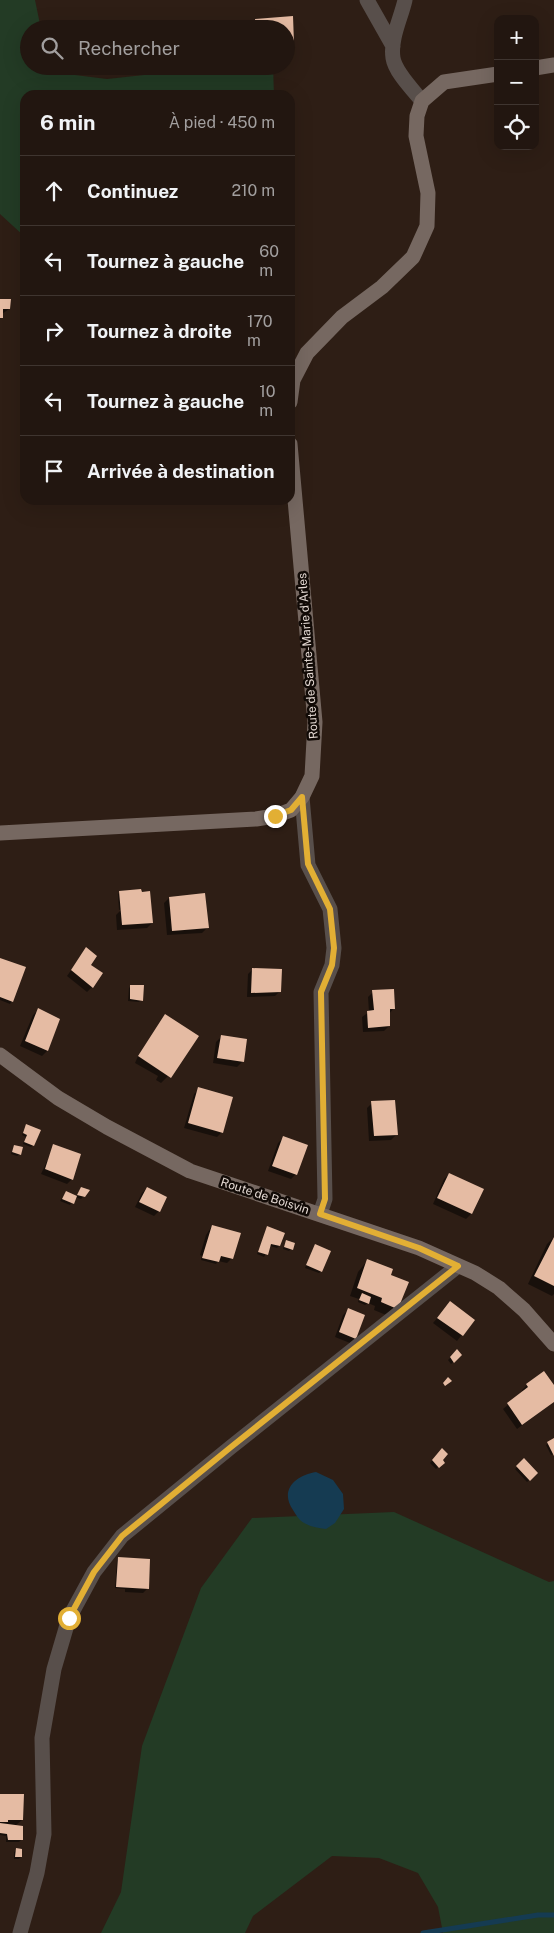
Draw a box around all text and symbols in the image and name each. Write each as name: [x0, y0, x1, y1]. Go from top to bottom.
map controls: [494, 15, 539, 150]
button: +: [494, 15, 539, 60]
search box: [20, 20, 295, 75]
icon: search: [38, 34, 66, 62]
text: Rechercher: [78, 37, 180, 59]
button: −: [494, 60, 539, 105]
button: locate: [494, 105, 539, 150]
text: 6 min: [40, 110, 96, 135]
text: À pied · 450 m: [169, 113, 275, 132]
icon: ahead: [40, 177, 68, 205]
text: Continuez: [87, 180, 178, 202]
text: 210 m: [231, 181, 275, 200]
text: 60 m: [259, 242, 279, 280]
icon: left: [40, 247, 68, 275]
text: Tournez à gauche: [87, 250, 244, 272]
text: 170 m: [247, 312, 273, 350]
icon: right: [40, 317, 68, 345]
text: Tournez à droite: [87, 320, 232, 342]
text: 10 m: [259, 382, 276, 420]
icon: left: [40, 387, 68, 415]
text: Tournez à gauche: [87, 390, 244, 412]
icon: arrive: [40, 457, 68, 485]
text: Arrivée à destination: [87, 460, 275, 482]
street label: Route de Sainte-Marie d'Arles: [295, 572, 321, 740]
route end: [264, 805, 287, 828]
street label: Route de Boisvin: [219, 1175, 311, 1217]
route start: [58, 1607, 81, 1630]

